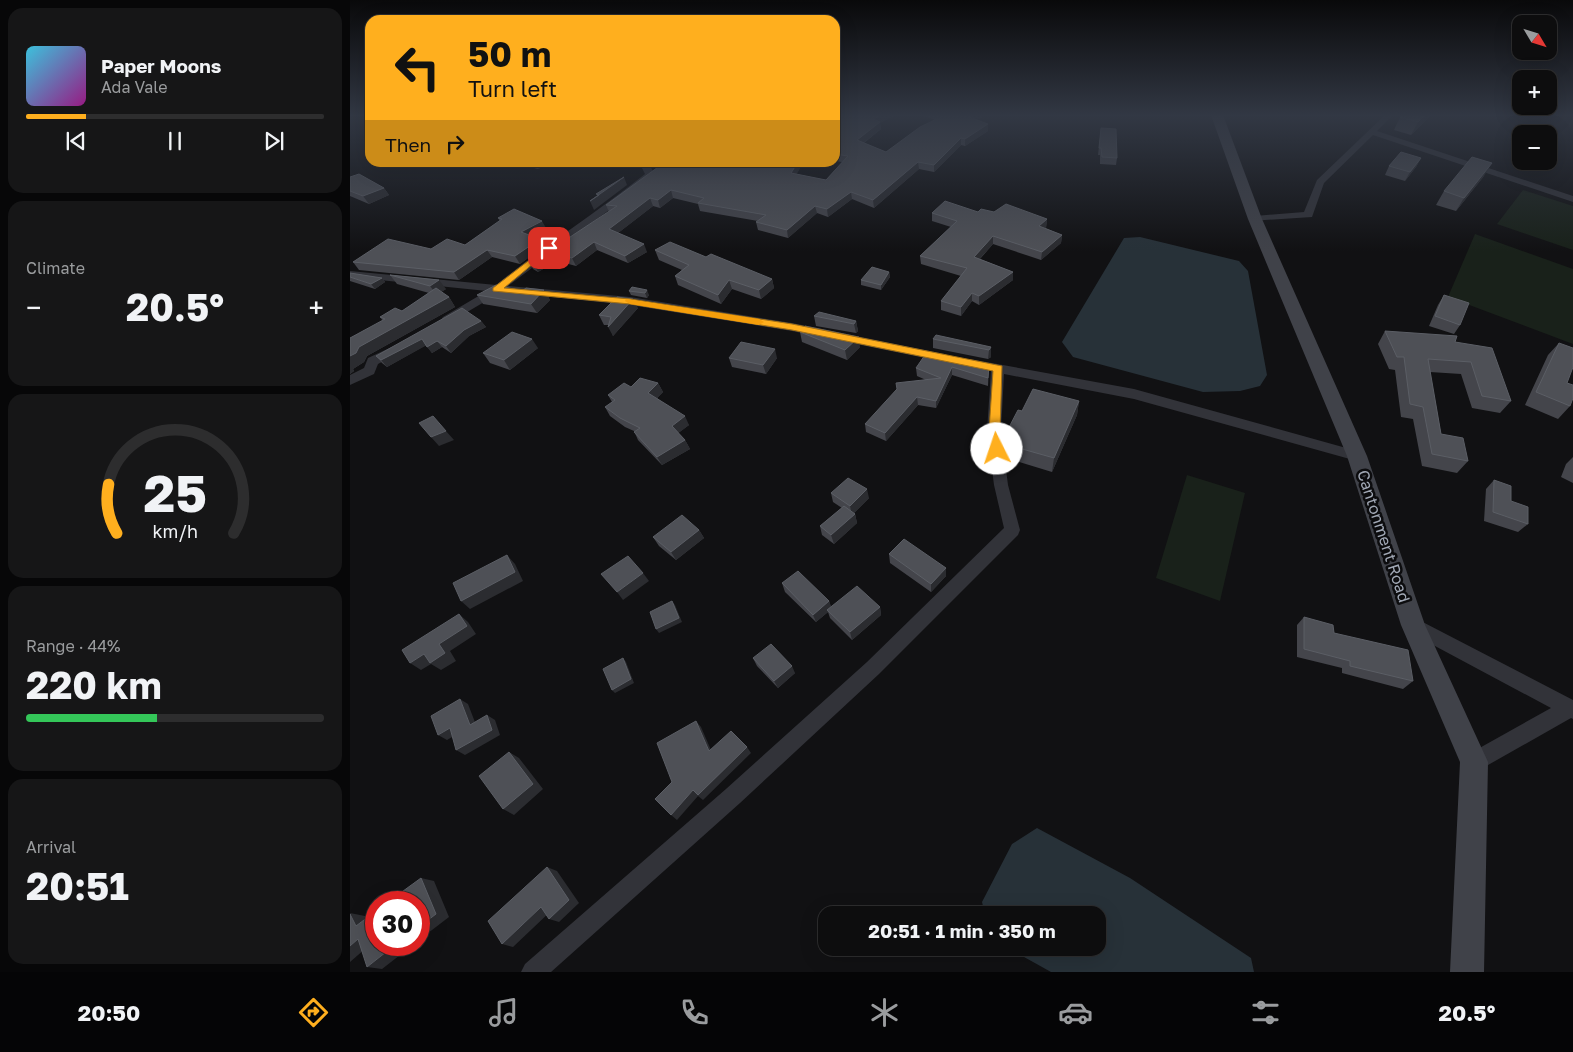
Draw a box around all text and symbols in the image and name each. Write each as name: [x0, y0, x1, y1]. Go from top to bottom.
north arrow: [1512, 15, 1558, 60]
map controls: [1512, 15, 1557, 170]
text: 50 m: [468, 33, 551, 75]
icon: left: [385, 35, 450, 100]
text: Paper Moons: [101, 54, 221, 77]
button: +: [1512, 70, 1557, 115]
text: Turn left: [468, 75, 557, 102]
text: Ada Vale: [101, 77, 167, 97]
button: −: [1512, 125, 1557, 170]
icon: previous: [62, 127, 90, 155]
icon: pause: [161, 127, 189, 155]
icon: next: [260, 127, 288, 155]
icon: right: [441, 130, 469, 158]
text: Then: [385, 133, 431, 156]
pin: [528, 227, 570, 269]
icon: arrive: [535, 234, 563, 262]
text: Climate: [26, 258, 85, 278]
text: 20.5°: [126, 284, 224, 329]
text: −: [26, 291, 41, 324]
text: +: [309, 291, 324, 324]
position arrow: [970, 422, 1022, 474]
text: 25: [143, 461, 207, 523]
street label: Cantonment Road: [1353, 467, 1415, 605]
text: km/h: [152, 520, 198, 542]
text: Range · 44%: [26, 636, 120, 656]
text: 220 km: [26, 662, 162, 707]
text: Arrival: [26, 837, 76, 857]
text: 20:51: [26, 863, 129, 908]
speed limit sign: 30: [365, 891, 430, 956]
text: 20:51 · 1 min · 350 m: [868, 919, 1056, 942]
icon: directions: [296, 995, 331, 1030]
icon: music: [486, 995, 521, 1030]
icon: phone: [677, 995, 712, 1030]
icon: climate: [867, 995, 902, 1030]
icon: car: [1058, 995, 1093, 1030]
icon: filters: [1248, 995, 1283, 1030]
text: 20:50: [78, 999, 140, 1026]
text: 20.5°: [1439, 999, 1495, 1026]

